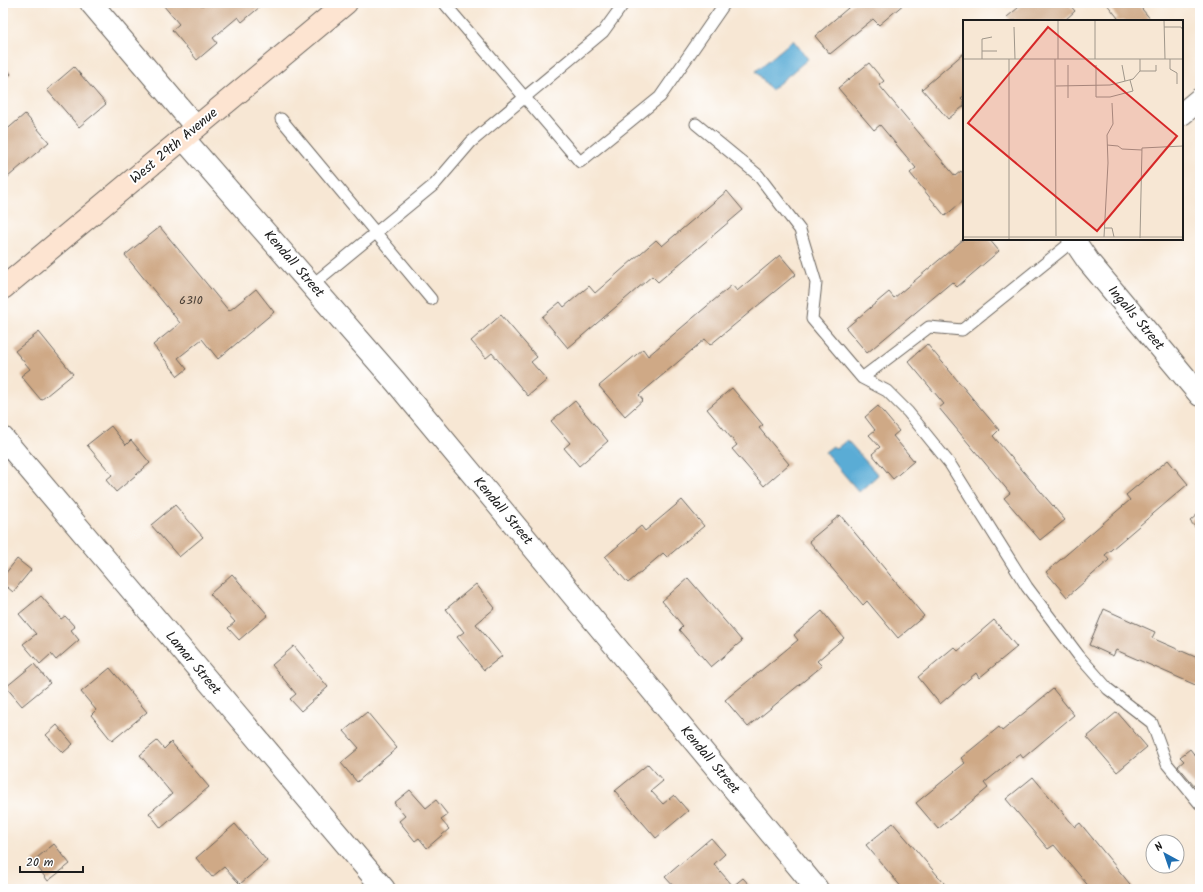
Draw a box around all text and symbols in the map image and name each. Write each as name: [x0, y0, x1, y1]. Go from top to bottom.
inset map: [963, 20, 1183, 240]
street label: West 29th Avenue: [125, 102, 223, 189]
street label: Kendall Street: [258, 225, 330, 303]
street label: Ingalls Street: [1102, 281, 1170, 356]
house number: 6310: [179, 291, 203, 310]
street label: Kendall Street: [468, 472, 539, 551]
street label: Lamar Street: [160, 626, 227, 700]
street label: Kendall Street: [675, 721, 746, 800]
north arrow: [1145, 834, 1185, 874]
text: N: [1151, 838, 1168, 856]
scale bar: [20, 848, 83, 874]
text: 20 m: [26, 853, 54, 872]

